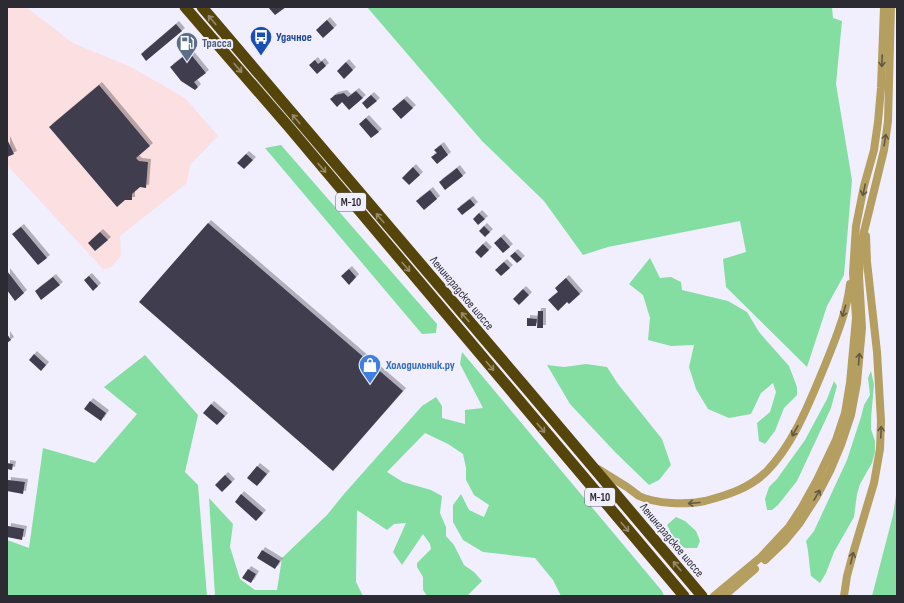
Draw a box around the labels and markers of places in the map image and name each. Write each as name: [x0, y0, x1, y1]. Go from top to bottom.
bus stop icon: Удачное: [248, 24, 274, 57]
fuel station icon: Трасса: [174, 30, 200, 63]
place label: Удачное: [276, 30, 312, 45]
place label: Трасса: [202, 36, 232, 51]
shop icon: Холодильник.ру: [357, 352, 383, 385]
place label: Холодильник.ру: [385, 358, 455, 373]

